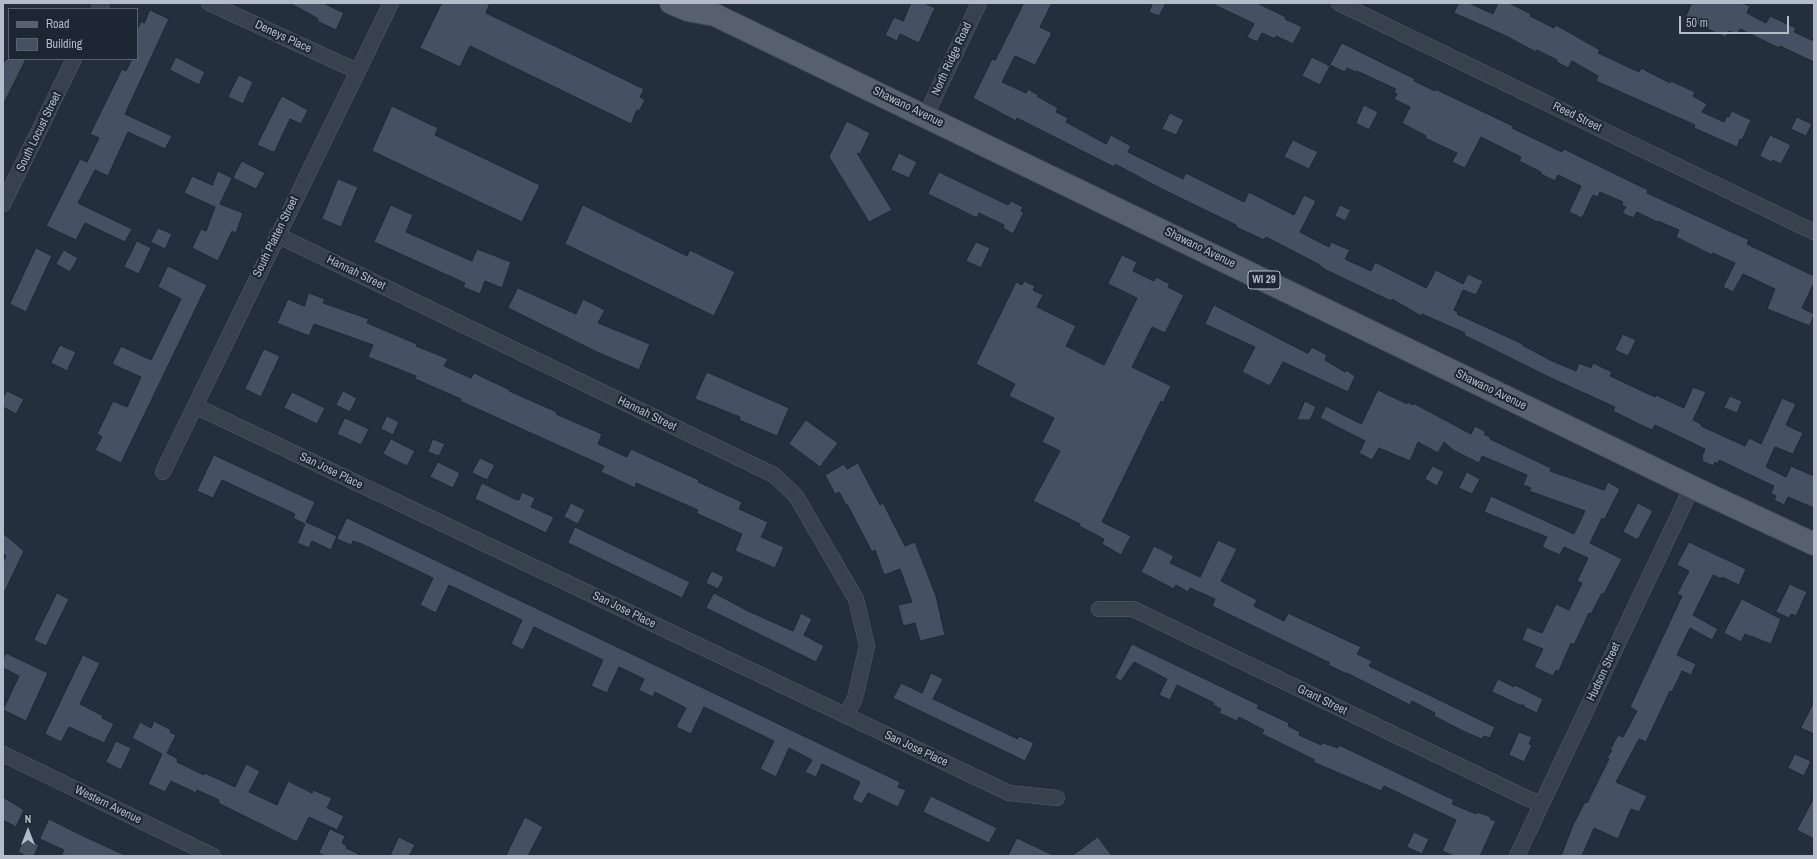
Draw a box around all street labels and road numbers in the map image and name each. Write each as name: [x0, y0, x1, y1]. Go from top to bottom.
street label: Deneys Place: [252, 18, 314, 56]
street label: North Ridge Road: [929, 20, 975, 98]
street label: Shawano Avenue: [870, 84, 946, 130]
street label: South Locust Street: [14, 90, 64, 174]
street label: Reed Street: [1550, 99, 1604, 135]
street label: South Platten Street: [250, 194, 302, 280]
street label: Shawano Avenue: [1162, 225, 1238, 271]
street label: Hannah Street: [324, 253, 388, 293]
road number: WI 29: [1248, 271, 1280, 289]
street label: Shawano Avenue: [1453, 367, 1529, 413]
street label: Hannah Street: [615, 394, 679, 434]
street label: San Jose Place: [297, 450, 365, 492]
street label: San Jose Place: [590, 589, 658, 631]
street label: Hudson Street: [1584, 640, 1624, 704]
street label: Grant Street: [1295, 682, 1349, 718]
street label: San Jose Place: [882, 728, 950, 770]
street label: Western Avenue: [72, 783, 144, 827]

